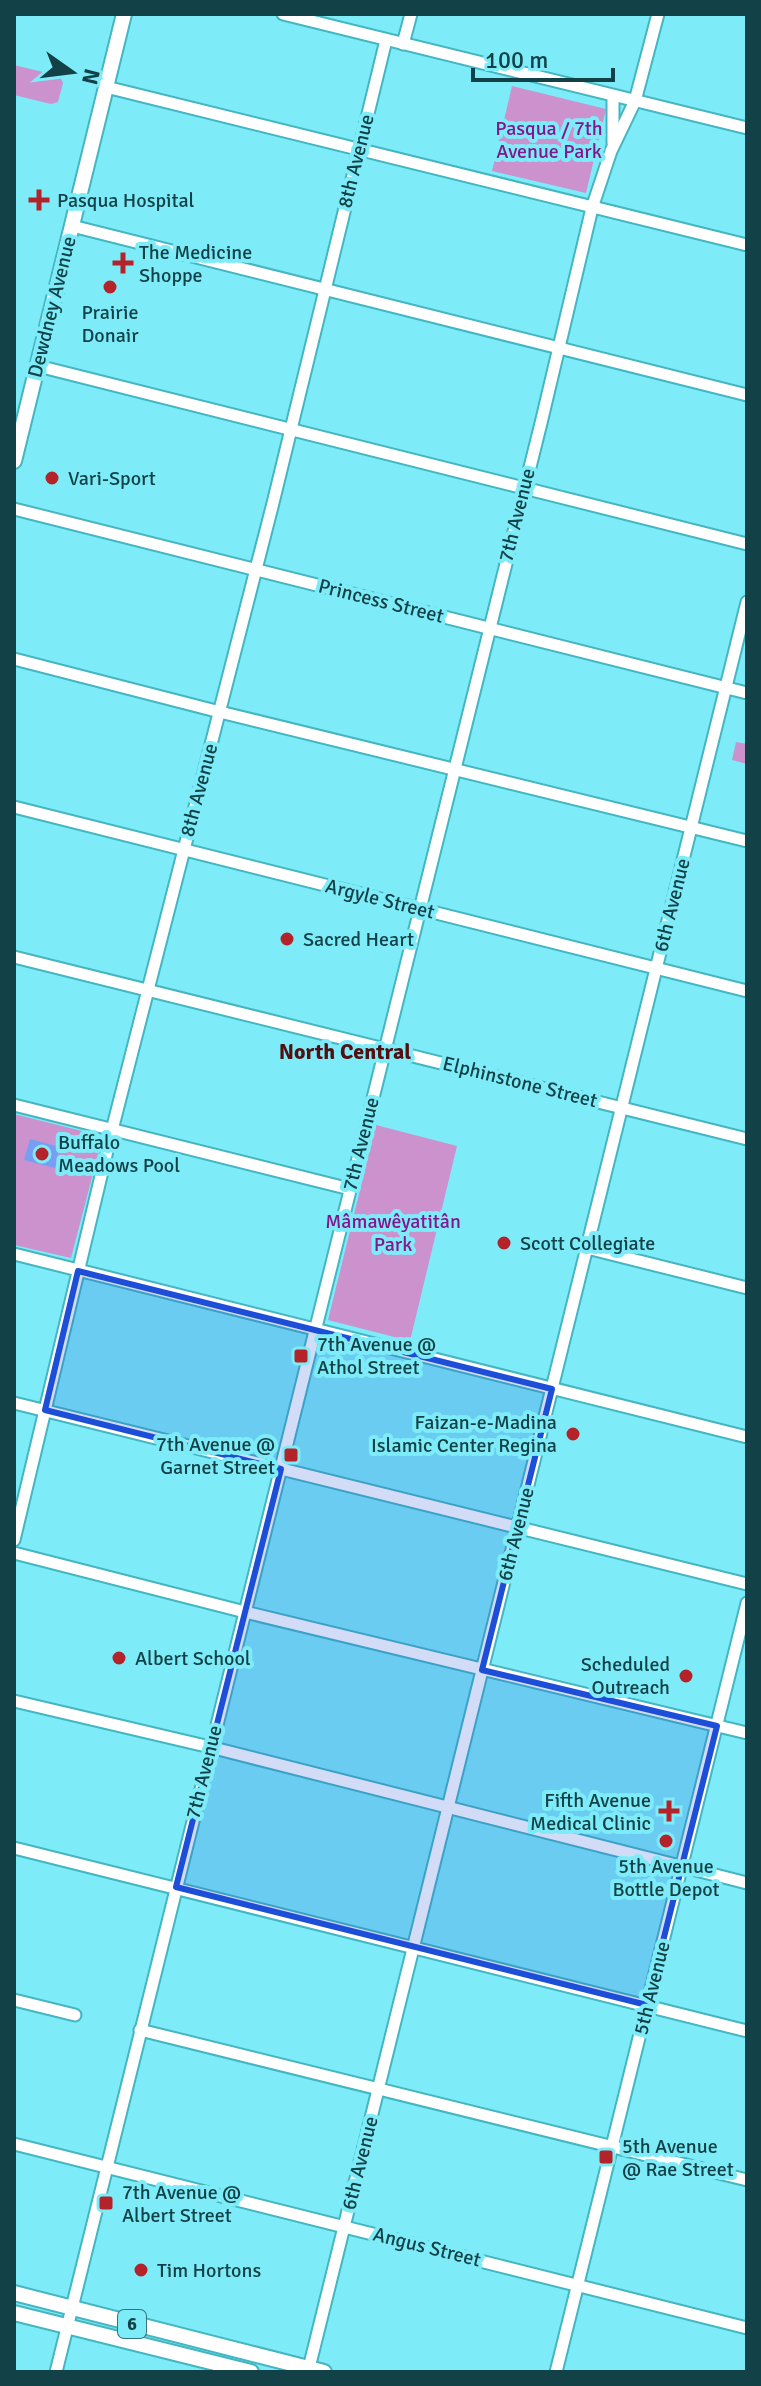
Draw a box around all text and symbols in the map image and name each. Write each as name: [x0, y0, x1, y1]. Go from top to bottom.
north arrow: [32, 32, 112, 112]
scale bar: [473, 32, 613, 82]
text: 100 m: [485, 45, 548, 75]
text: N: [76, 66, 106, 87]
street label: 8th Avenue: [332, 112, 380, 210]
park label: Pasqua / 7th Avenue Park: [495, 116, 603, 164]
place label: Pasqua Hospital: [57, 188, 195, 213]
marker: Pasqua Hospital: [28, 189, 50, 211]
street label: Dewdney Avenue: [22, 234, 82, 380]
place label: The Medicine Shoppe: [139, 240, 252, 288]
marker: The Medicine Shoppe: [114, 254, 132, 272]
marker: Prairie Donair: [101, 278, 119, 296]
place label: Prairie Donair: [81, 300, 139, 348]
place label: Vari-Sport: [68, 466, 156, 491]
street label: 7th Avenue: [493, 466, 541, 564]
marker: Vari-Sport: [43, 469, 61, 487]
street label: Princess Street: [316, 573, 446, 629]
street label: 8th Avenue: [175, 741, 223, 839]
street label: 6th Avenue: [648, 856, 696, 954]
street label: Argyle Street: [323, 873, 437, 925]
place label: Sacred Heart: [303, 927, 414, 952]
marker: Sacred Heart: [278, 930, 296, 948]
district label: North Central: [279, 1038, 411, 1065]
street label: Elphinstone Street: [440, 1051, 600, 1113]
street label: 7th Avenue: [337, 1095, 385, 1193]
place label: Buffalo Meadows Pool: [58, 1130, 180, 1178]
marker: Buffalo Meadows Pool: [33, 1145, 51, 1163]
park label: Mâmawêyatitân Park: [325, 1209, 461, 1257]
place label: Scott Collegiate: [520, 1231, 655, 1256]
marker: Scott Collegiate: [495, 1234, 513, 1252]
place label: 7th Avenue @ Athol Street: [317, 1332, 436, 1380]
marker: 7th Avenue @ Athol Street: [292, 1347, 310, 1365]
place label: Faizan-e-Madina Islamic Center Regina: [371, 1410, 557, 1458]
marker: Faizan-e-Madina Islamic Center Regina: [564, 1425, 582, 1443]
place label: 7th Avenue @ Garnet Street: [156, 1432, 275, 1480]
marker: 7th Avenue @ Garnet Street: [282, 1446, 300, 1464]
street label: 6th Avenue: [492, 1485, 540, 1583]
place label: Albert School: [135, 1646, 251, 1671]
marker: Albert School: [110, 1649, 128, 1667]
place label: Scheduled Outreach: [581, 1652, 670, 1700]
marker: Scheduled Outreach: [677, 1667, 695, 1685]
street label: 7th Avenue: [180, 1723, 228, 1821]
place label: Fifth Avenue Medical Clinic: [530, 1788, 651, 1836]
marker: Fifth Avenue Medical Clinic: [658, 1800, 680, 1822]
marker: 5th Avenue Bottle Depot: [657, 1832, 675, 1850]
place label: 5th Avenue Bottle Depot: [612, 1854, 720, 1902]
street label: 5th Avenue: [628, 1939, 676, 2037]
street label: 6th Avenue: [336, 2114, 384, 2212]
place label: 5th Avenue @ Rae Street: [622, 2134, 734, 2182]
marker: 5th Avenue @ Rae Street: [597, 2148, 615, 2166]
place label: 7th Avenue @ Albert Street: [122, 2180, 241, 2228]
marker: 7th Avenue @ Albert Street: [97, 2194, 115, 2212]
street label: Angus Street: [371, 2222, 483, 2272]
place label: Tim Hortons: [157, 2258, 261, 2283]
marker: Tim Hortons: [132, 2261, 150, 2279]
road number: 6: [118, 2310, 146, 2338]

